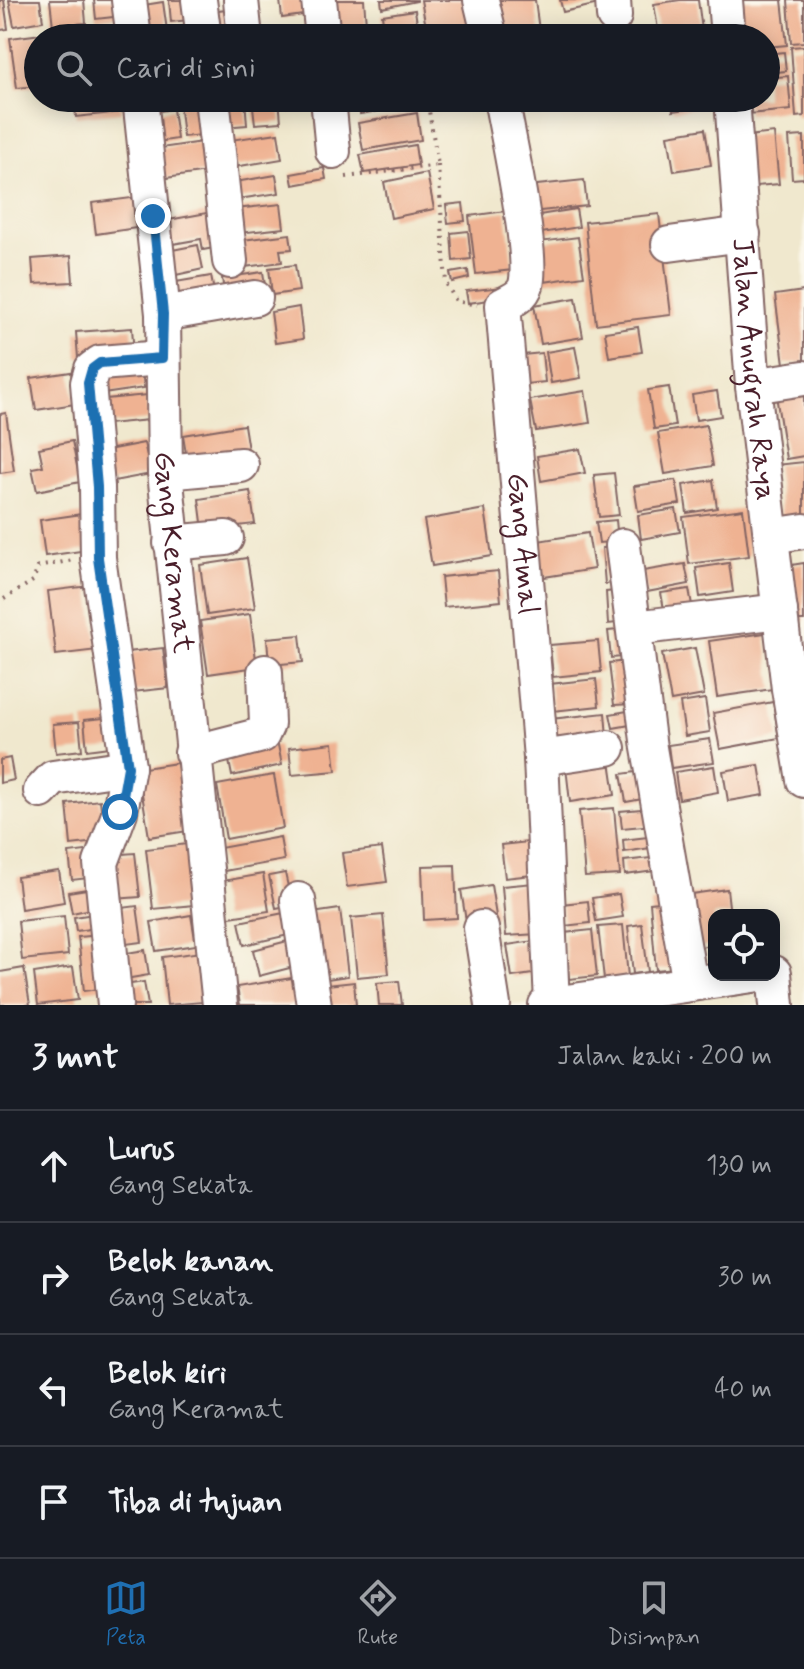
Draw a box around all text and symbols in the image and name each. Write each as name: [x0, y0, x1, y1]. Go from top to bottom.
search box: [24, 24, 780, 112]
icon: search: [52, 46, 96, 90]
text: Cari di sini: [116, 49, 256, 88]
route end: [135, 198, 171, 234]
street label: Jalan Anugrah Raya: [723, 236, 786, 502]
street label: Gang Keramat: [145, 451, 203, 656]
street label: Gang Amal: [498, 471, 548, 616]
route start: [102, 794, 138, 830]
map controls: [708, 909, 780, 981]
button: locate: [708, 909, 780, 981]
text: 3 mnt: [32, 1035, 118, 1080]
text: Jalan kaki · 200 m: [557, 1040, 772, 1074]
text: Lurus: [108, 1130, 175, 1169]
icon: ahead: [32, 1144, 76, 1188]
text: 130 m: [706, 1149, 772, 1183]
text: Gang Sekata: [108, 1169, 253, 1203]
text: Belok kanan: [108, 1242, 273, 1281]
icon: right: [32, 1256, 76, 1300]
text: 30 m: [718, 1261, 772, 1295]
text: Gang Sekata: [108, 1281, 253, 1315]
text: Belok kiri: [108, 1354, 226, 1393]
icon: left: [32, 1368, 76, 1412]
text: 40 m: [714, 1373, 772, 1407]
text: Gang Keramat: [108, 1393, 284, 1427]
icon: arrive: [32, 1480, 76, 1524]
text: Tiba di tujuan: [108, 1483, 283, 1522]
tab: Peta: [104, 1576, 148, 1652]
tab: Rute: [356, 1576, 400, 1652]
tab: Disimpan: [608, 1576, 700, 1652]

